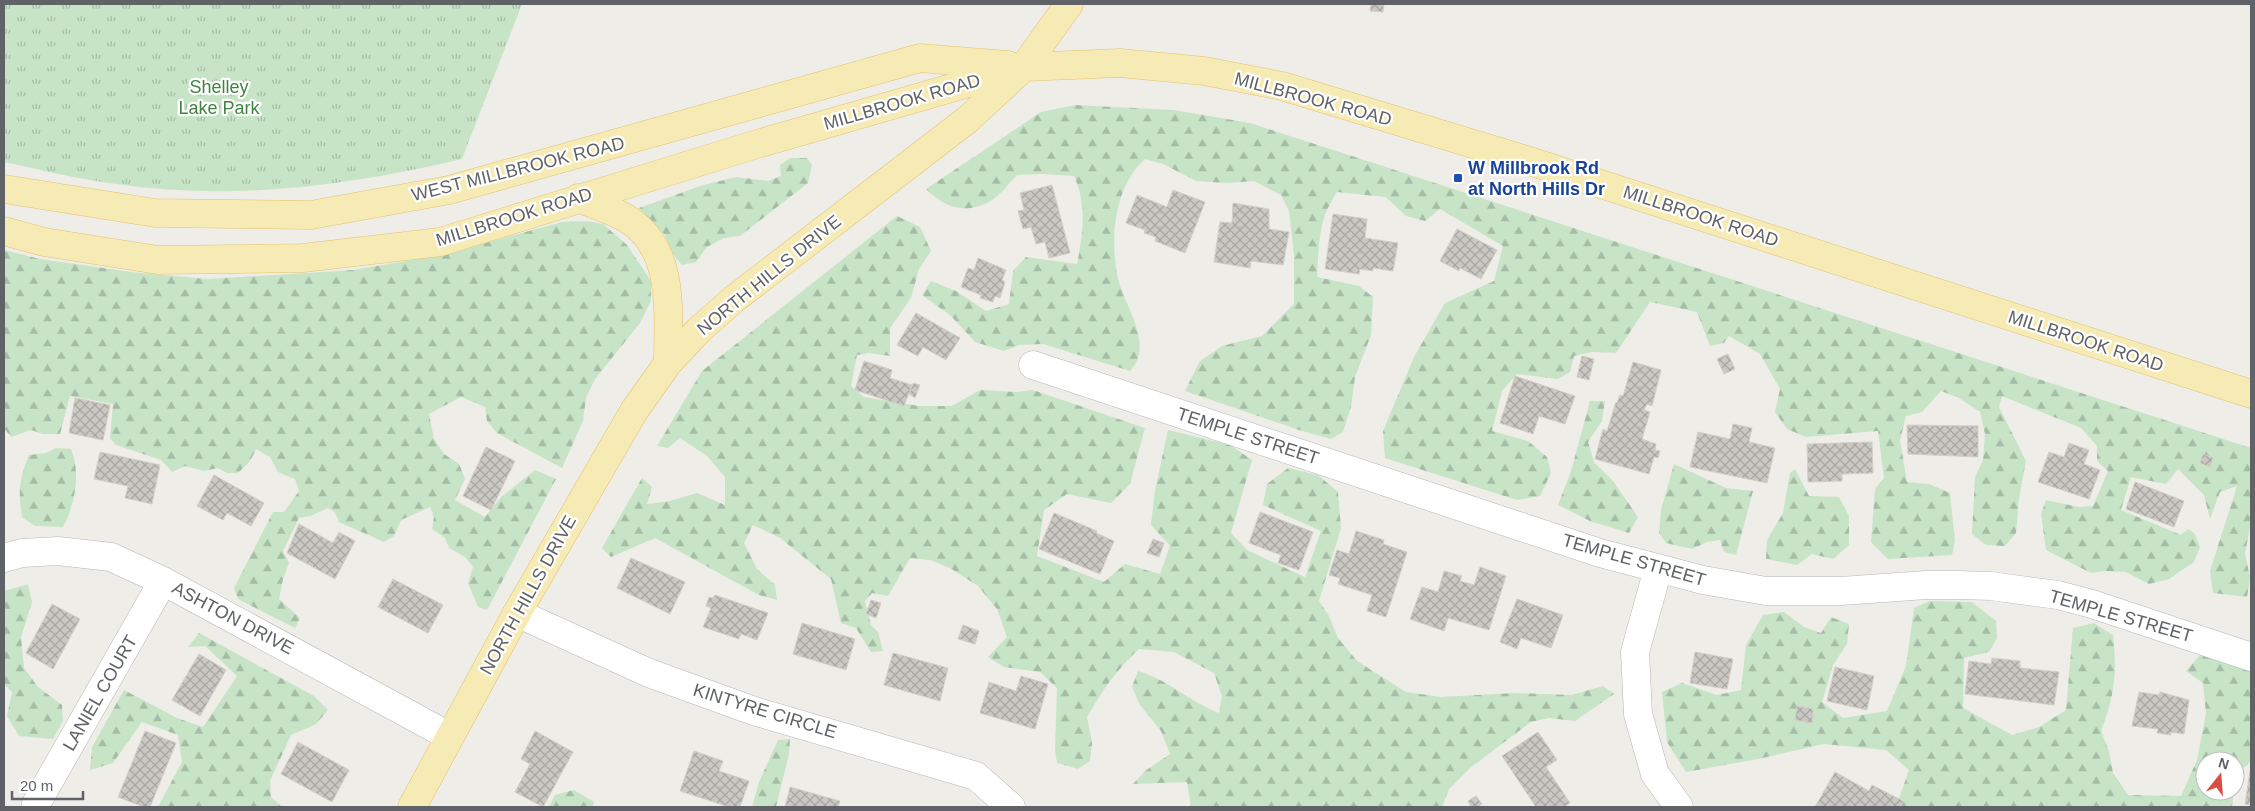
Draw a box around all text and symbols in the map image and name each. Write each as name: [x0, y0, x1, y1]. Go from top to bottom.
street label: MILLBROOK ROAD: [1232, 68, 1394, 130]
street label: MILLBROOK ROAD: [821, 70, 983, 134]
park label: Shelley Lake Park: [178, 77, 261, 118]
street label: WEST MILLBROOK ROAD: [409, 133, 627, 205]
place label: W Millbrook Rd at North Hills Dr: [1468, 158, 1605, 199]
marker: W Millbrook Rd at North Hills Dr: [1452, 172, 1464, 184]
street label: MILLBROOK ROAD: [1621, 181, 1781, 251]
street label: MILLBROOK ROAD: [434, 184, 594, 250]
street label: NORTH HILLS DRIVE: [693, 211, 845, 339]
street label: MILLBROOK ROAD: [2006, 306, 2166, 376]
street label: TEMPLE STREET: [1175, 404, 1321, 468]
street label: NORTH HILLS DRIVE: [476, 512, 580, 678]
street label: TEMPLE STREET: [1560, 530, 1708, 590]
street label: ASHTON DRIVE: [169, 578, 297, 658]
street label: TEMPLE STREET: [2047, 586, 2195, 646]
street label: LANIEL COURT: [59, 632, 141, 754]
street label: KINTYRE CIRCLE: [691, 680, 839, 742]
north arrow: [2195, 751, 2245, 801]
text: N: [2217, 754, 2231, 773]
scale bar: [12, 768, 84, 800]
text: 20 m: [20, 777, 53, 794]

